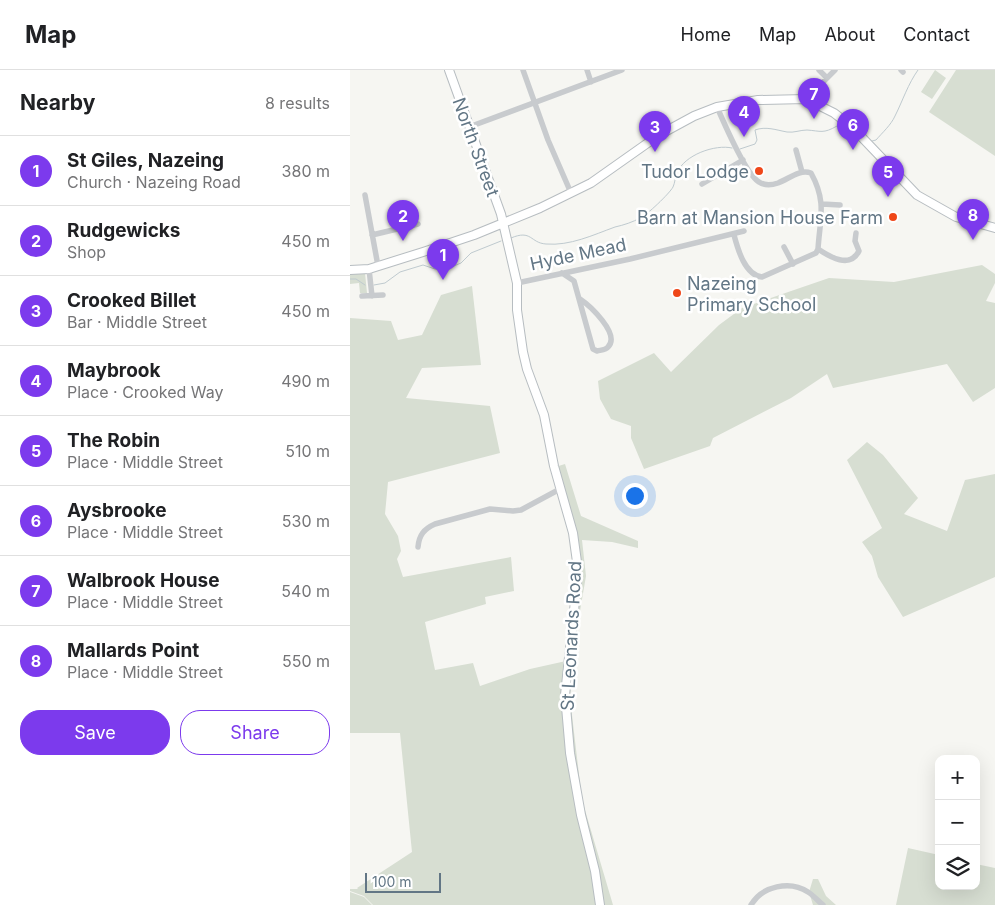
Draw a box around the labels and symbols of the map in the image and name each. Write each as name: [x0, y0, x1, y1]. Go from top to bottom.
pin: 7: [798, 78, 830, 119]
street label: North Street: [448, 95, 504, 199]
pin: 4: [728, 96, 760, 137]
pin: 6: [837, 109, 869, 150]
pin: 3: [639, 111, 671, 152]
pin: 5: [872, 156, 904, 197]
place label: Tudor Lodge: [641, 161, 749, 182]
marker: Tudor Lodge: [753, 165, 765, 177]
pin: 8: [957, 199, 989, 240]
pin: 2: [387, 200, 419, 241]
place label: Barn at Mansion House Farm: [637, 207, 883, 228]
marker: Barn at Mansion House Farm: [887, 211, 899, 223]
street label: Hyde Mead: [528, 234, 628, 274]
pin: 1: [427, 239, 459, 280]
place label: Nazeing Primary School: [687, 273, 816, 315]
marker: Nazeing Primary School: [671, 287, 683, 299]
your location: [622, 483, 648, 509]
street label: St Leonards Road: [557, 560, 585, 712]
scale bar: [365, 870, 441, 893]

